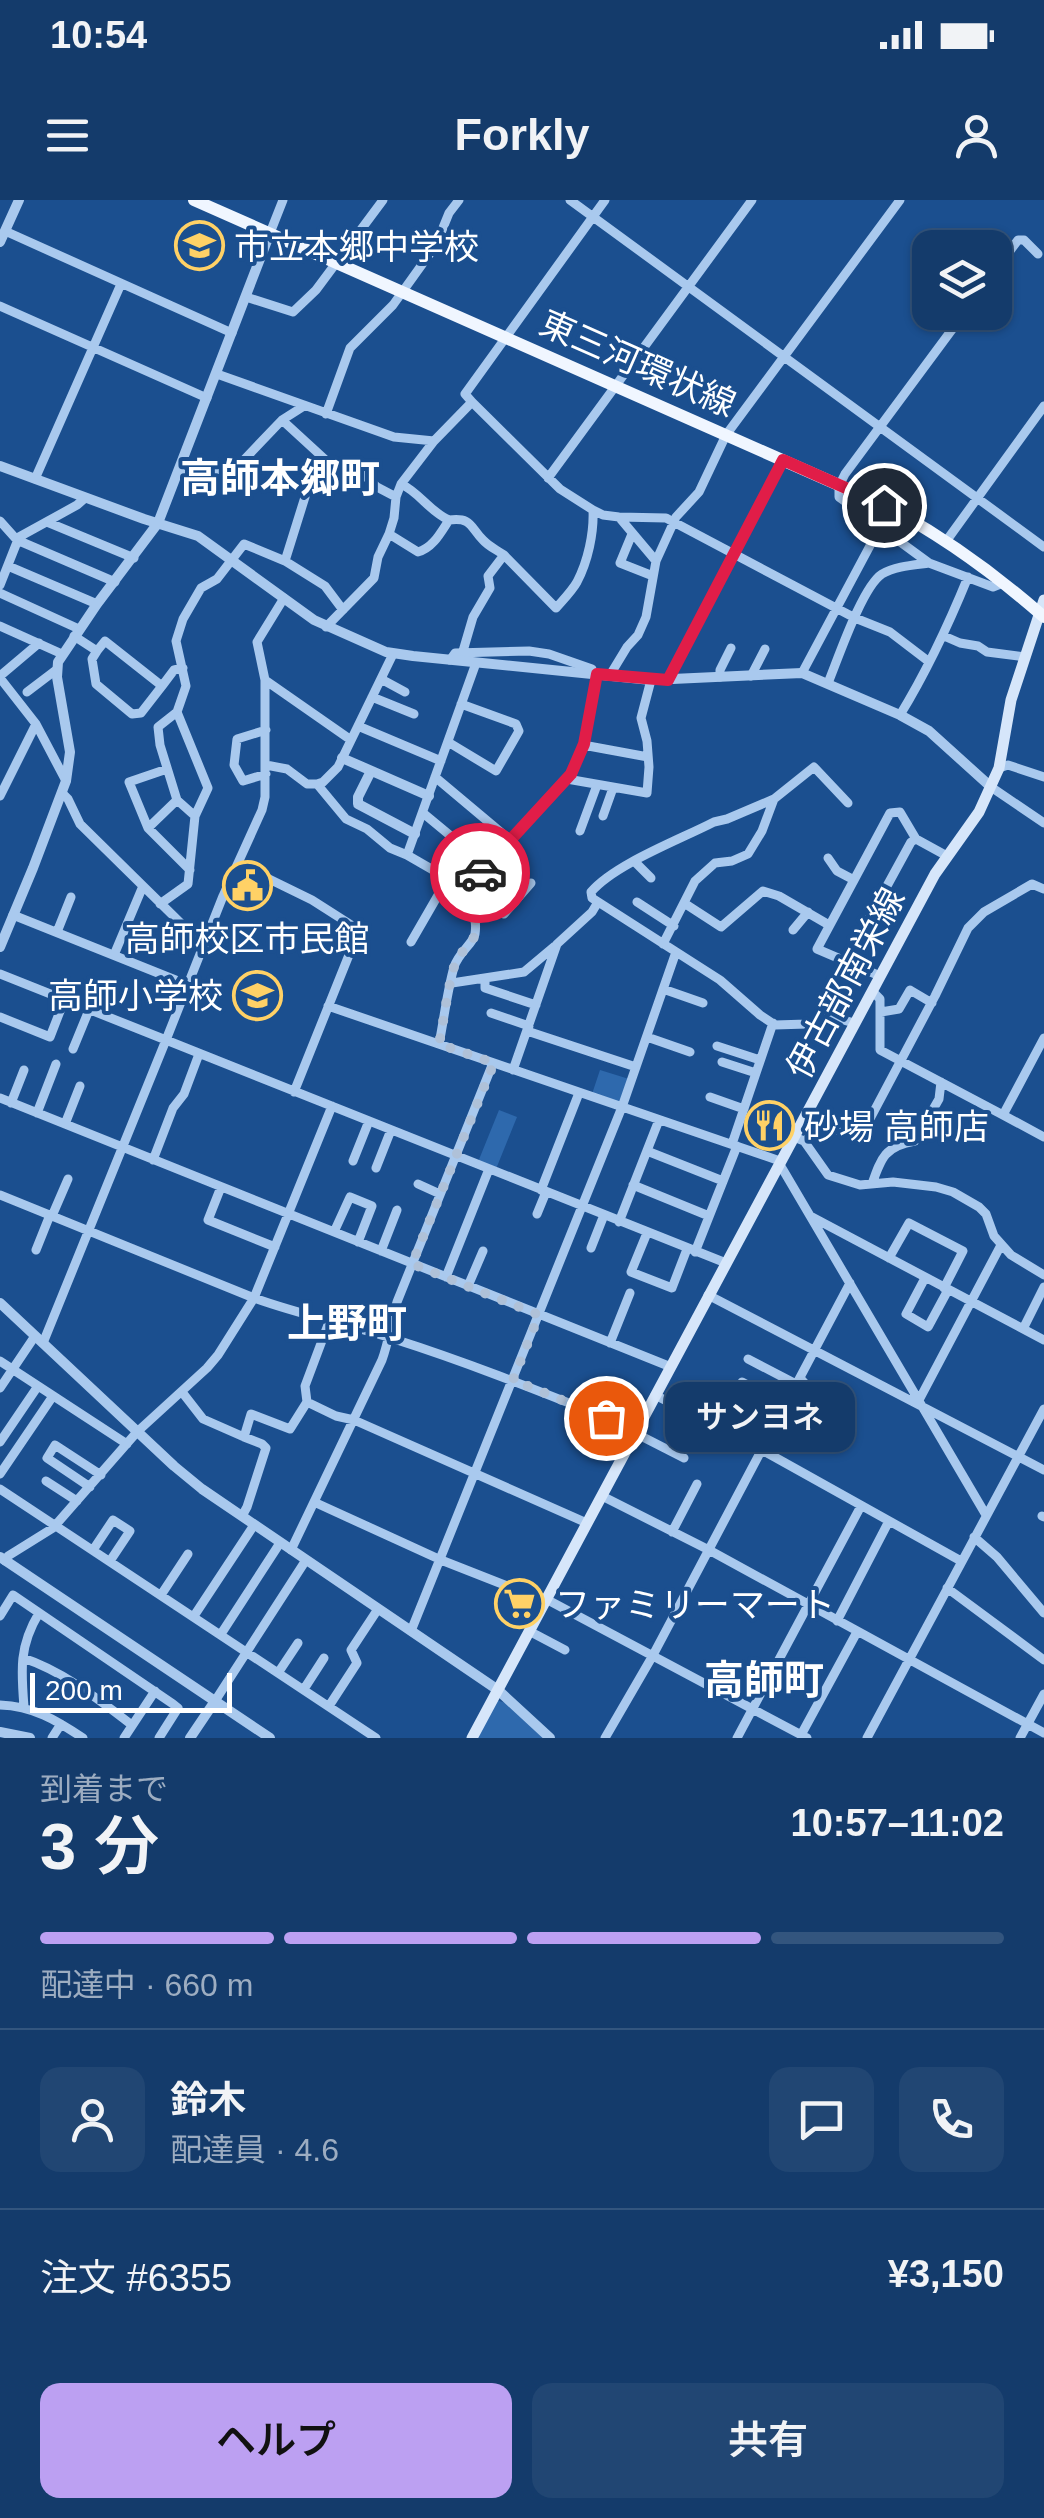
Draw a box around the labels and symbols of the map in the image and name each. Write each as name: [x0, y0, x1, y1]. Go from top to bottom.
school or university icon: 市立本郷中学校: [173, 220, 225, 272]
place label: 市立本郷中学校: [234, 227, 479, 266]
street label: 東三河環状線: [534, 302, 742, 424]
district label: 高師本郷町: [180, 456, 380, 500]
pin: [842, 463, 927, 548]
courier: [430, 823, 530, 923]
public building icon: 高師校区市民館: [221, 860, 273, 912]
street label: 伊古部南栄線: [778, 881, 912, 1085]
place label: 高師校区市民館: [124, 919, 370, 958]
school or university icon: 高師小学校: [232, 969, 284, 1021]
place label: 高師小学校: [48, 976, 223, 1015]
restaurant icon: 砂場 高師店: [743, 1100, 795, 1152]
place label: 砂場 高師店: [804, 1107, 989, 1146]
district label: 上野町: [287, 1301, 407, 1345]
pin: [564, 1376, 649, 1461]
callout: サンヨネ: [666, 1383, 856, 1453]
supermarket icon: ファミリーマート: [494, 1578, 546, 1630]
place label: ファミリーマート: [555, 1585, 835, 1624]
district label: 高師町: [704, 1658, 824, 1702]
scale bar: [30, 1668, 232, 1712]

